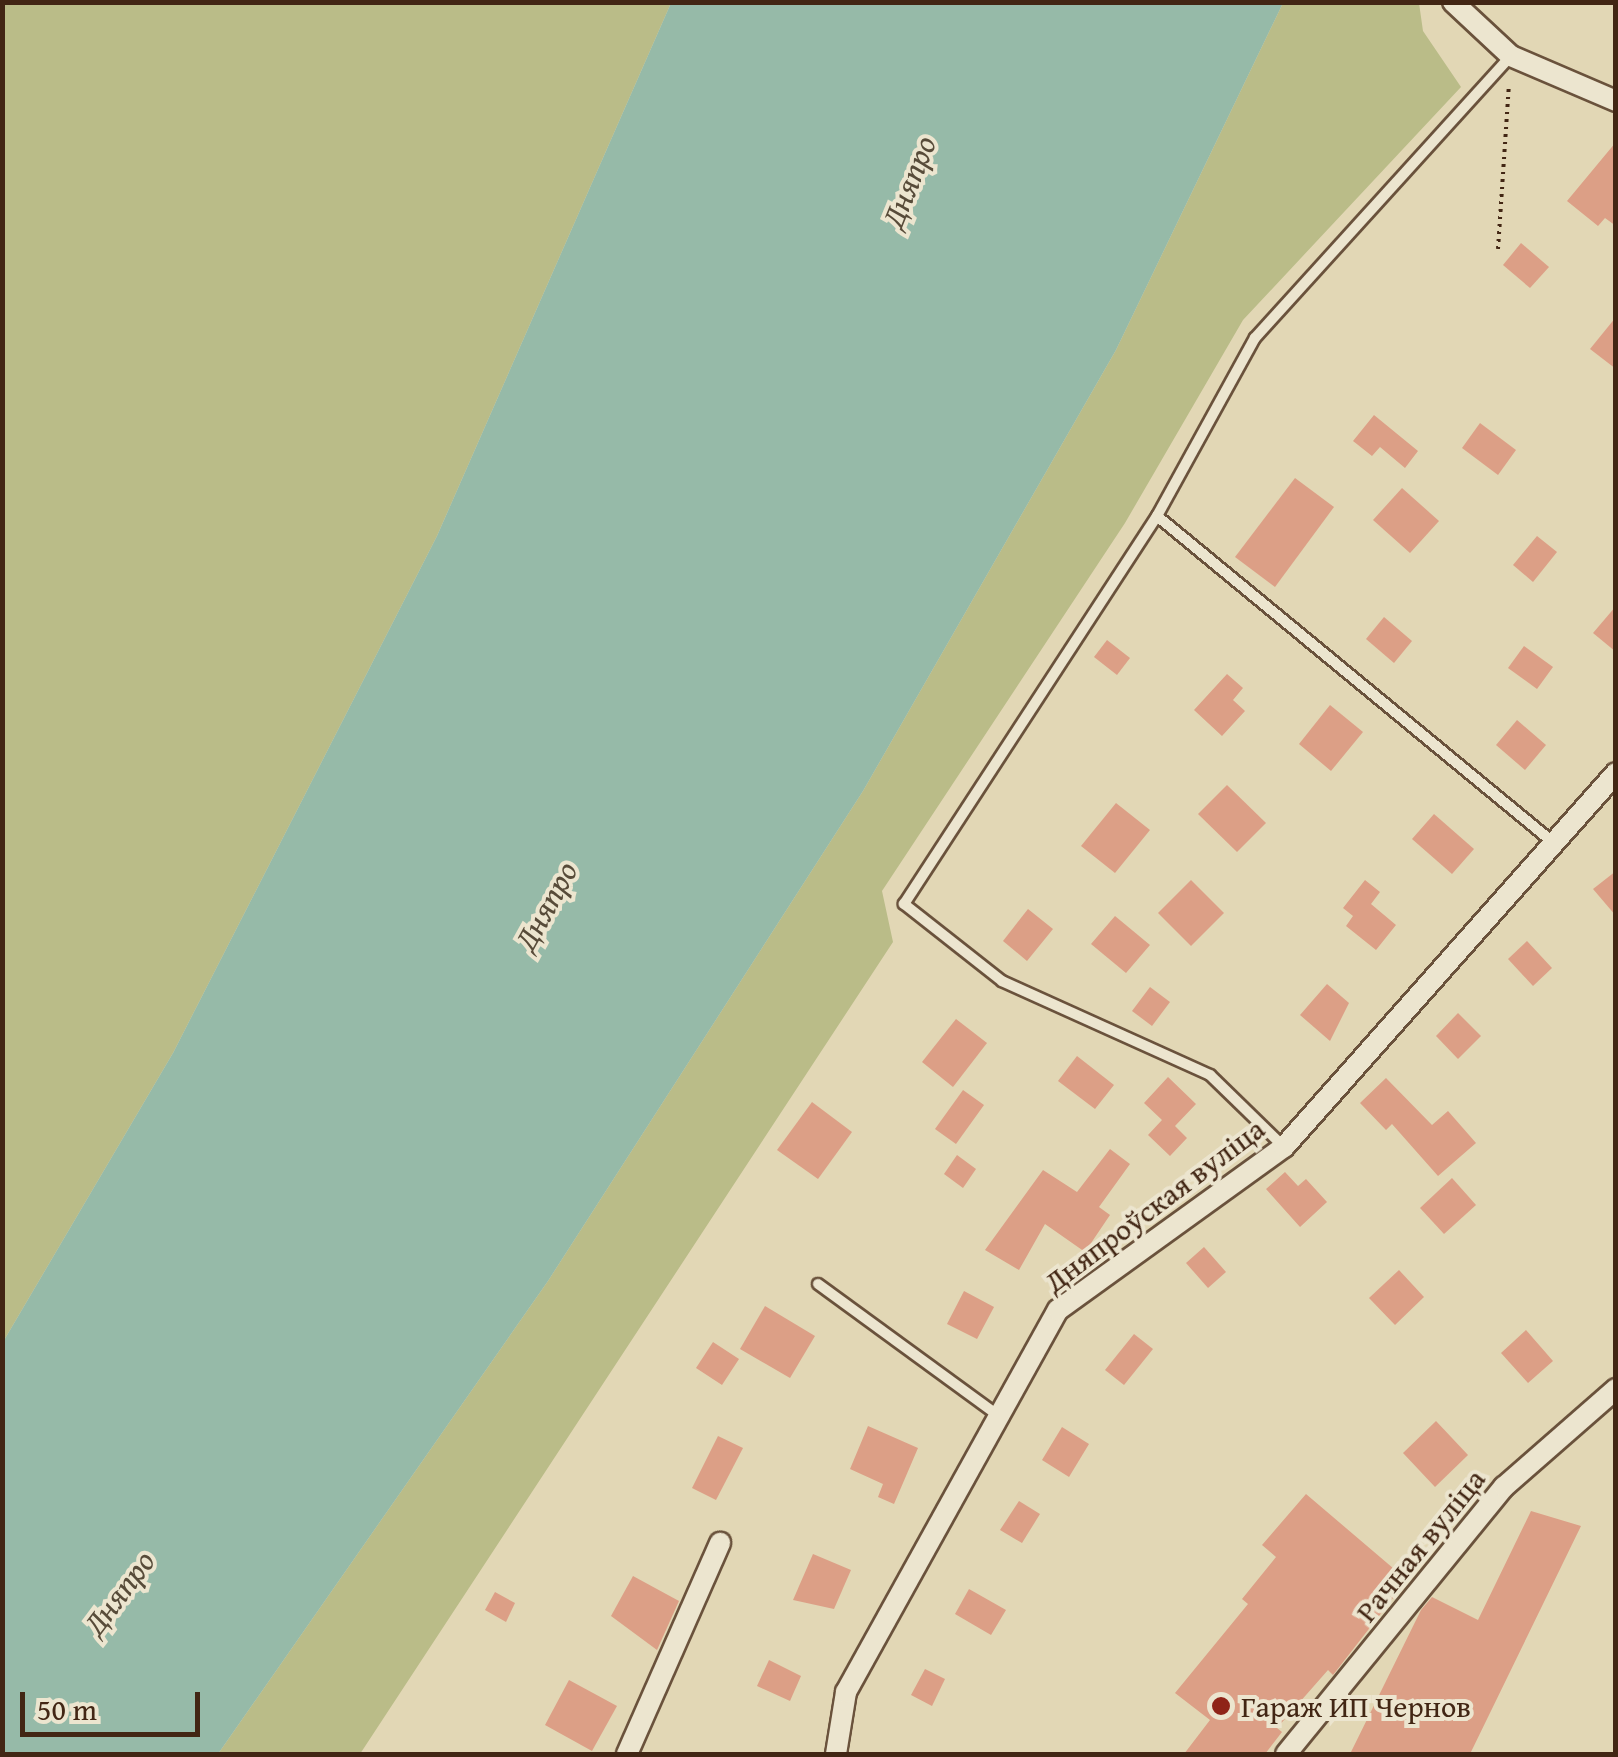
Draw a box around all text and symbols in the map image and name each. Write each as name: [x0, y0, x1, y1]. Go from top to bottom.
water label: Дняпро: [873, 130, 945, 234]
water label: Дняпро: [506, 855, 586, 957]
street label: Дняпроўская вуліца: [1037, 1110, 1271, 1300]
street label: Рачная вуліца: [1347, 1461, 1493, 1629]
water label: Дняпро: [75, 1543, 163, 1643]
scale bar: [25, 1672, 205, 1734]
text: 50 m: [37, 1687, 97, 1731]
place label: Гараж ИП Чернов: [1241, 1688, 1471, 1724]
marker: Гараж ИП Чернов: [1210, 1695, 1232, 1717]

